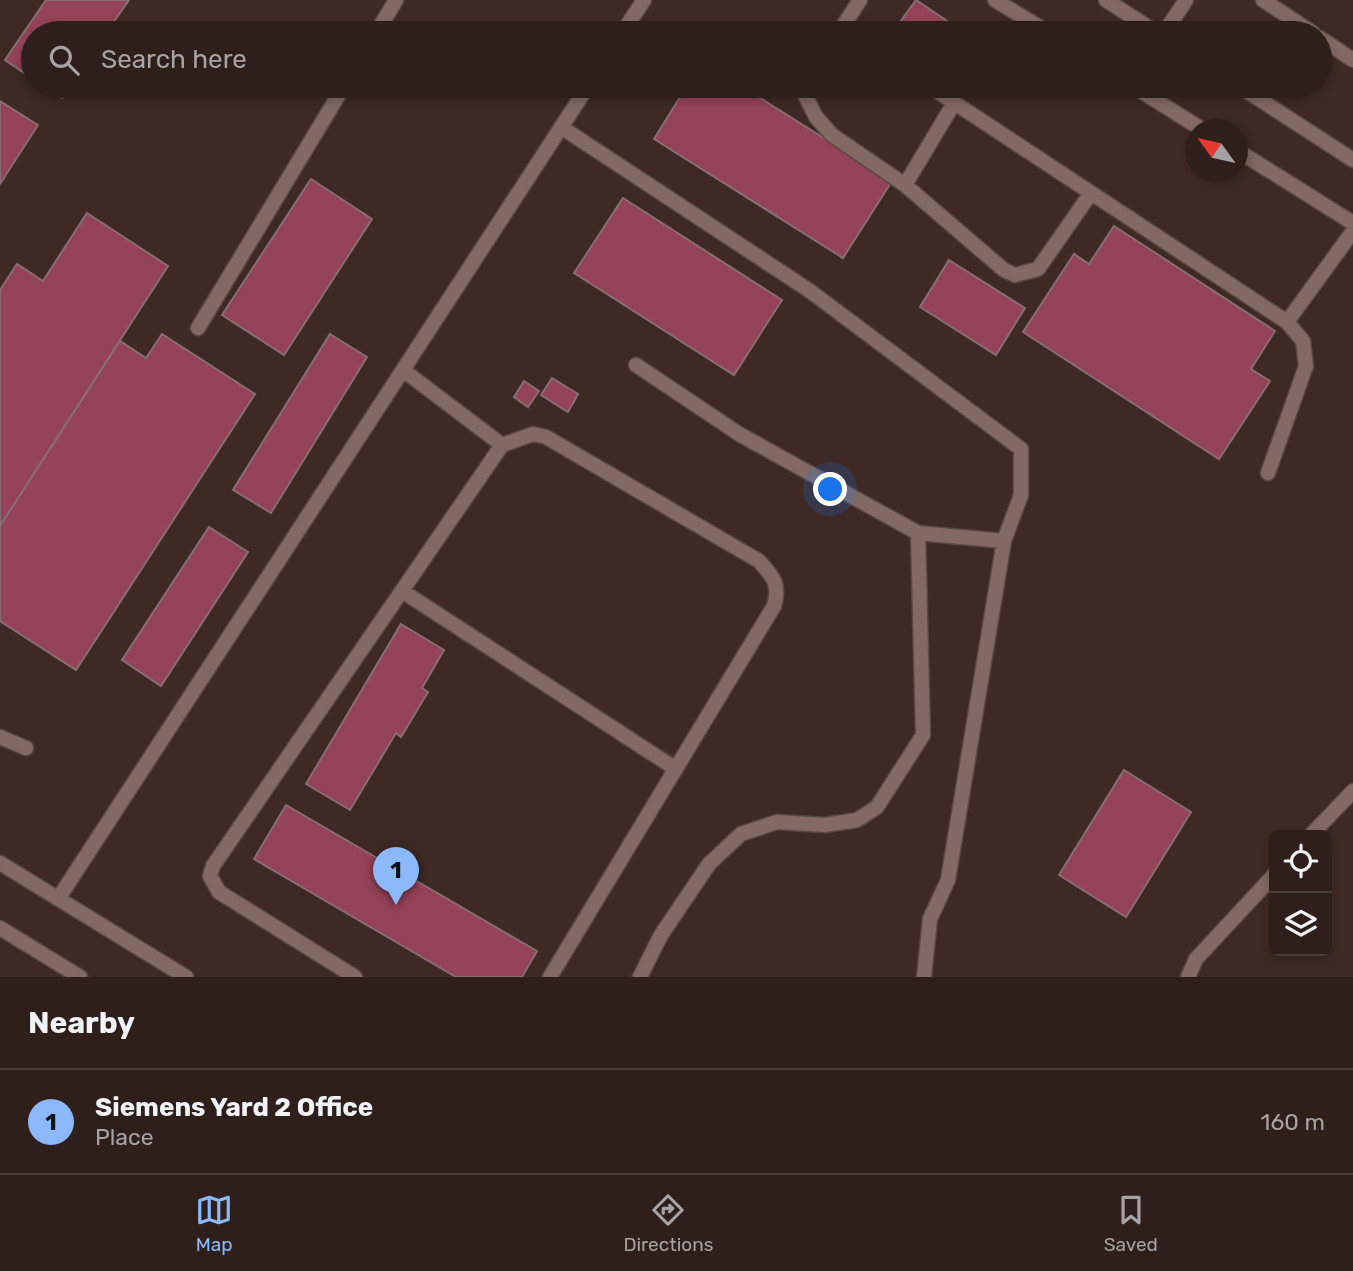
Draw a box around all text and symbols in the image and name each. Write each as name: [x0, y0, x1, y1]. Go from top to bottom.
search box: [21, 21, 1332, 98]
icon: search: [45, 41, 83, 79]
text: Search here: [101, 44, 247, 75]
north arrow: [1185, 119, 1248, 182]
your location: [813, 472, 847, 506]
map controls: [1269, 830, 1332, 956]
button: locate: [1269, 830, 1332, 893]
pin: 1: [373, 847, 419, 905]
button: layers: [1269, 893, 1332, 956]
text: Nearby: [28, 1005, 135, 1041]
text: Siemens Yard 2 Office: [95, 1092, 373, 1123]
text: 1: [45, 1108, 57, 1136]
text: 160 m: [1261, 1108, 1325, 1136]
text: Place: [95, 1123, 154, 1151]
tab: Map: [195, 1191, 233, 1256]
tab: Directions: [623, 1191, 713, 1256]
tab: Saved: [1104, 1191, 1158, 1256]

